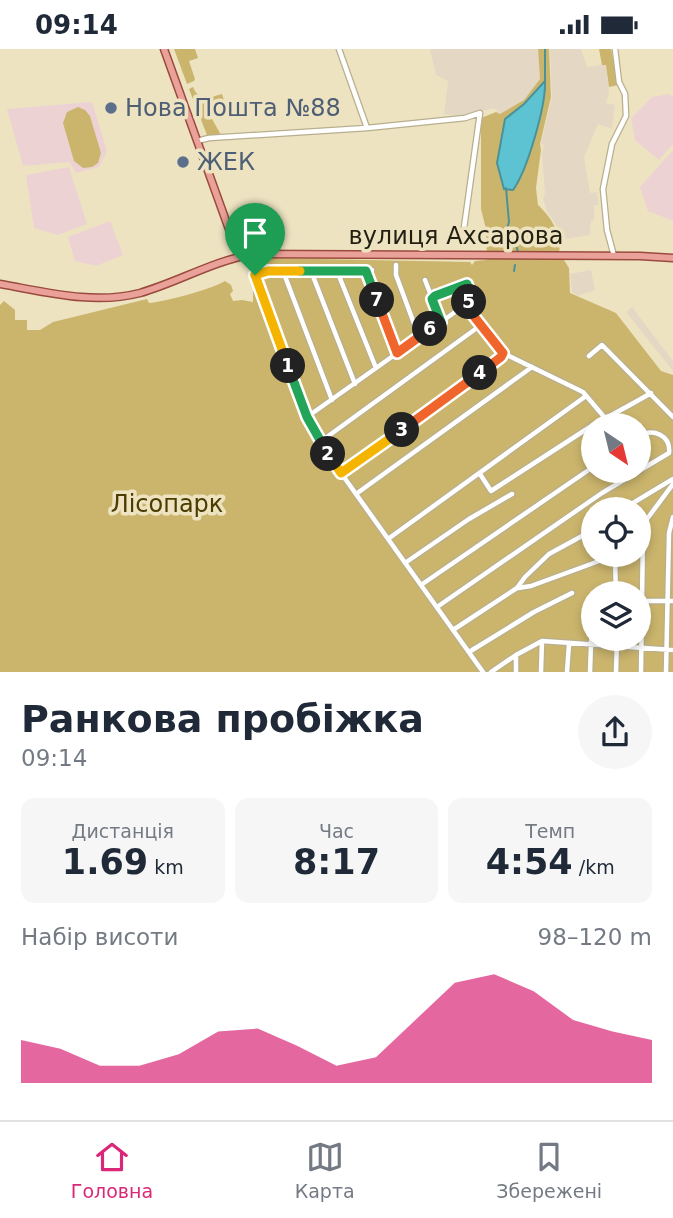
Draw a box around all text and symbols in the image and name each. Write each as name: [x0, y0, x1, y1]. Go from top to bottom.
text: 09:14: [35, 10, 118, 40]
place label: Нова Пошта №88: [125, 94, 341, 122]
marker: Нова Пошта №88: [103, 100, 119, 116]
place label: ЖЕК: [197, 148, 255, 176]
marker: ЖЕК: [175, 154, 191, 170]
pin: [225, 203, 285, 275]
icon: arrive: [236, 214, 274, 252]
street label: вулиця Ахсарова: [349, 222, 563, 250]
pin: 7: [360, 282, 394, 317]
pin: 5: [452, 285, 486, 319]
text: 7: [370, 288, 383, 310]
text: 5: [462, 290, 475, 312]
pin: 6: [412, 311, 448, 347]
text: 6: [423, 317, 436, 339]
pin: 1: [270, 349, 306, 383]
text: 1: [281, 354, 294, 376]
pin: 4: [462, 355, 498, 391]
text: 4: [473, 361, 486, 383]
pin: 3: [384, 413, 420, 447]
north arrow: [581, 413, 651, 483]
map controls: [581, 413, 651, 651]
text: 3: [395, 418, 408, 440]
pin: 2: [310, 437, 346, 471]
text: 2: [321, 442, 334, 464]
park label: Лісопарк: [111, 490, 223, 518]
button: locate: [581, 497, 651, 567]
button: layers: [581, 581, 651, 651]
button: share: [578, 695, 652, 769]
text: Ранкова пробіжка: [21, 697, 424, 741]
text: 09:14: [21, 745, 87, 771]
text: Дистанція: [72, 820, 174, 842]
text: Час: [319, 820, 354, 842]
text: Темп: [525, 820, 575, 842]
text: 1.69: [62, 842, 148, 882]
text: 8:17: [293, 842, 380, 882]
text: 4:54: [486, 842, 573, 882]
text: km: [148, 856, 184, 878]
text: /km: [573, 856, 615, 878]
text: Набір висоти: [21, 924, 178, 950]
text: 98–120 m: [538, 924, 652, 950]
tab: Головна: [71, 1138, 153, 1202]
tab: Карта: [295, 1138, 355, 1202]
tab: Збережені: [496, 1138, 602, 1202]

